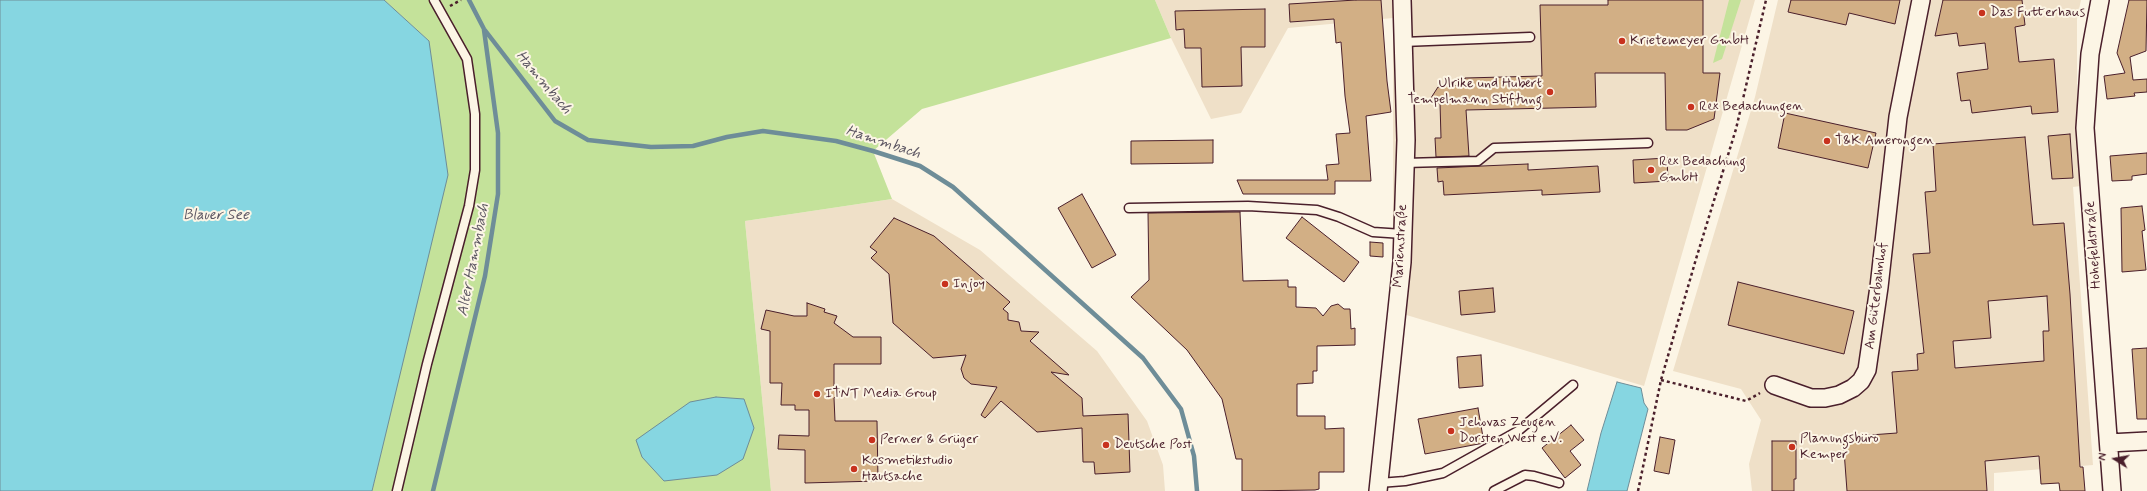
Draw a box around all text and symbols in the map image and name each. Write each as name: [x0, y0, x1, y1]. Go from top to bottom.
place label: Das Futterhaus: [1990, 5, 2085, 21]
marker: Das Futterhaus: [1977, 8, 1987, 18]
place label: Krietemeyer GmbH: [1630, 33, 1749, 49]
marker: Krietemeyer GmbH: [1617, 36, 1627, 46]
water label: Hammbach: [511, 48, 575, 118]
place label: Ulrike und Hubert Tempelmann Stiftung: [1408, 76, 1542, 108]
marker: Ulrike und Hubert Tempelmann Stiftung: [1545, 87, 1555, 97]
place label: Rex Bedachungen: [1699, 99, 1803, 115]
marker: Rex Bedachungen: [1686, 102, 1696, 112]
water label: Hammbach: [844, 123, 922, 163]
place label: T&K Amerongen: [1835, 133, 1934, 149]
marker: T&K Amerongen: [1822, 136, 1832, 146]
place label: Rex Bedachung GmbH: [1659, 154, 1746, 186]
marker: Rex Bedachung GmbH: [1646, 165, 1656, 175]
street label: Hohefeldstraße: [2083, 201, 2105, 289]
water label: Alter Hammbach: [454, 202, 494, 318]
street label: Marienstraße: [1390, 204, 1412, 288]
water label: Blauer See: [183, 207, 249, 225]
street label: Am Güterbahnhof: [1862, 242, 1892, 350]
place label: Injoy: [953, 276, 985, 292]
marker: Injoy: [940, 279, 950, 289]
place label: ITNT Media Group: [825, 386, 937, 402]
marker: ITNT Media Group: [812, 389, 822, 399]
place label: Jehovas Zeugen Dorsten West e.V.: [1459, 415, 1562, 448]
marker: Jehovas Zeugen Dorsten West e.V.: [1446, 426, 1456, 436]
place label: Planungsbüro Kemper: [1800, 431, 1879, 464]
place label: Perner & Grüger: [880, 432, 978, 448]
marker: Perner & Grüger: [867, 435, 877, 445]
place label: Deutsche Post: [1114, 437, 1192, 453]
north arrow: [2095, 439, 2135, 479]
marker: Deutsche Post: [1101, 440, 1111, 450]
marker: Planungsbüro Kemper: [1787, 442, 1797, 452]
text: N: [2096, 452, 2111, 462]
place label: Kosmetikstudio Hautsache: [862, 453, 953, 486]
marker: Kosmetikstudio Hautsache: [849, 464, 859, 474]

